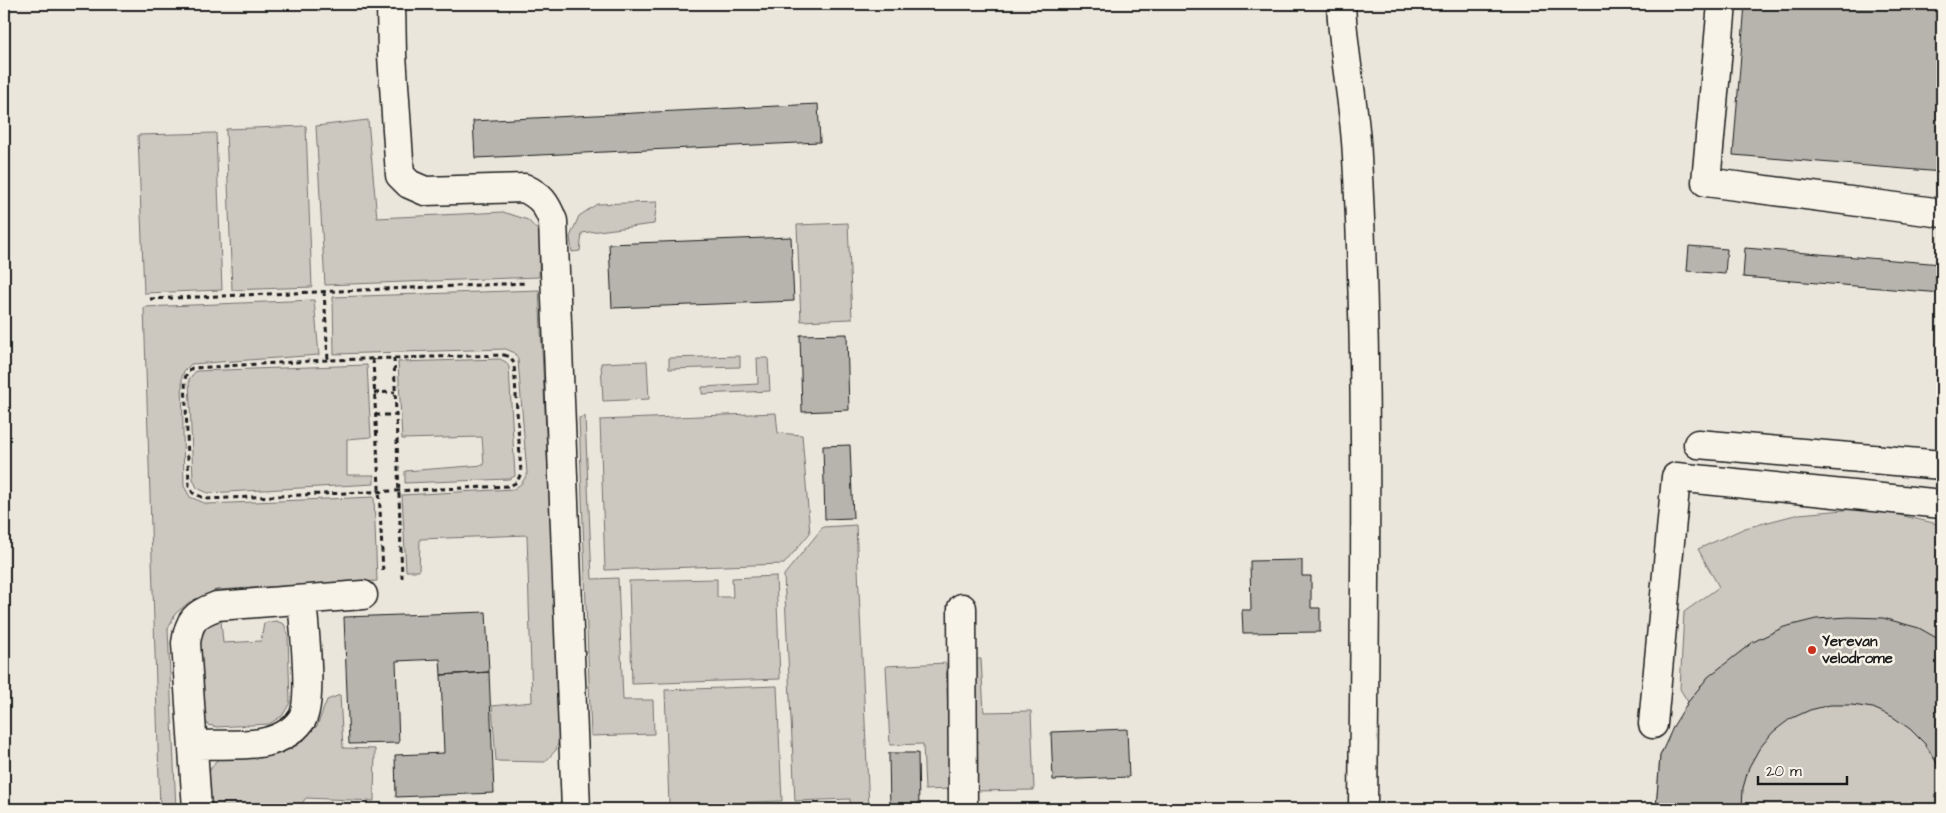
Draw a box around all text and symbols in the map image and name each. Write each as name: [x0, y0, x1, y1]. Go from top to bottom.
place label: Yerevan velodrome: [1822, 631, 1893, 669]
marker: Yerevan velodrome: [1806, 644, 1818, 656]
scale bar: [1758, 753, 1847, 785]
text: 20 m: [1766, 761, 1802, 782]

